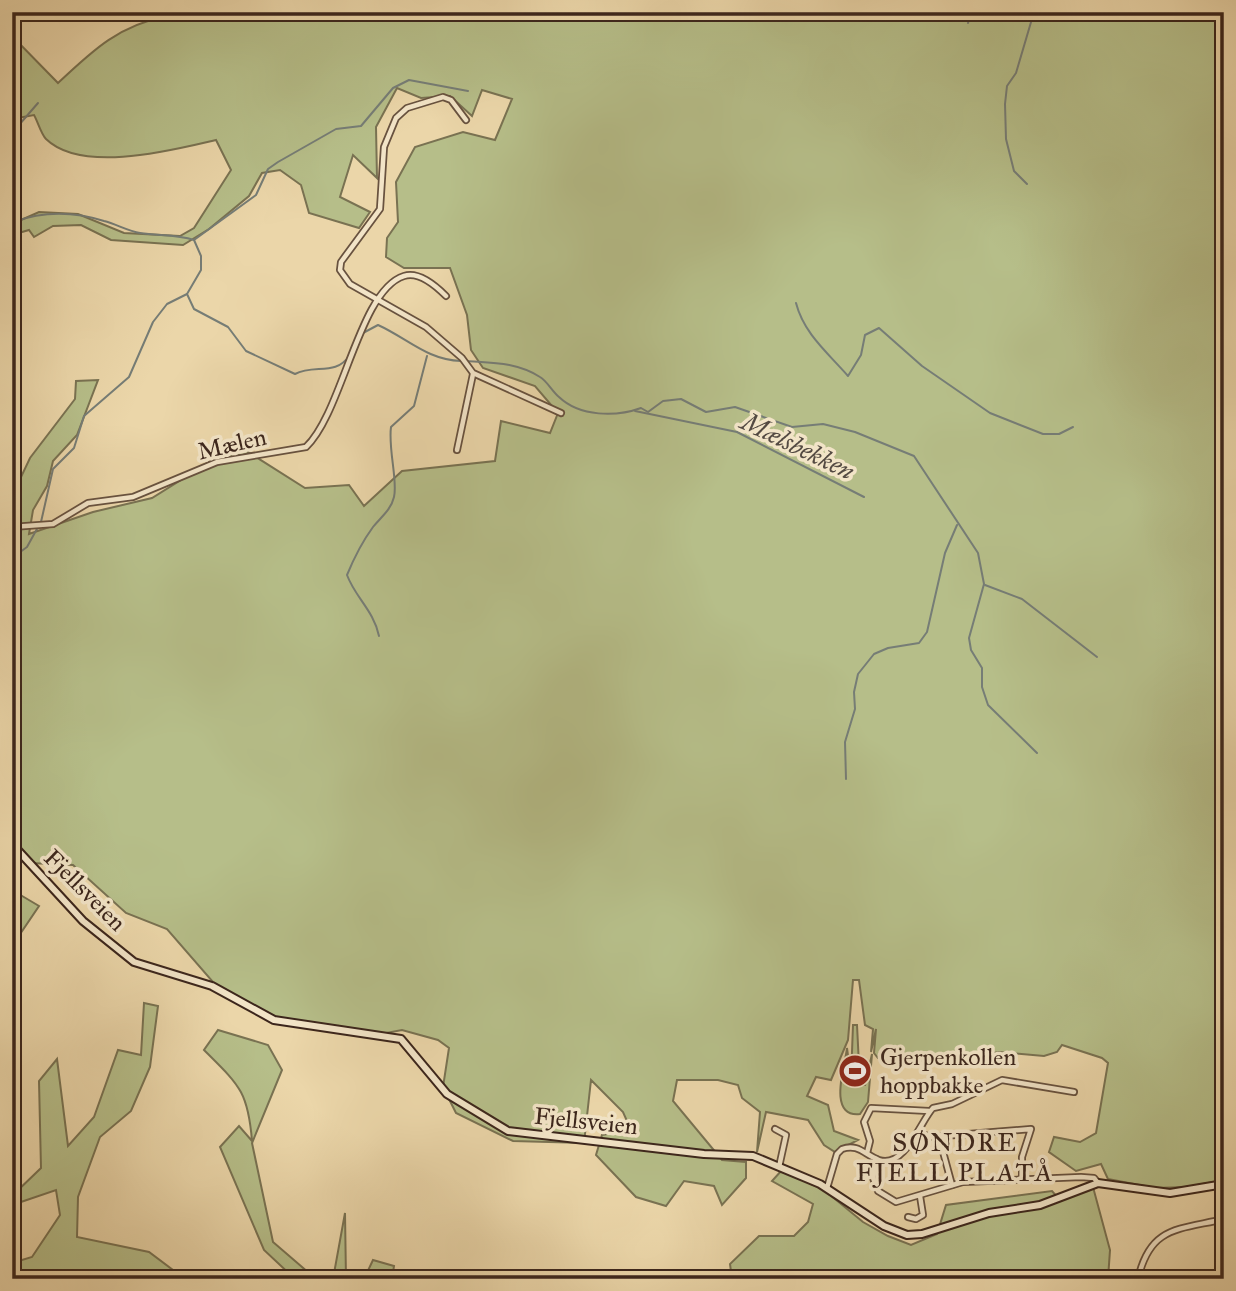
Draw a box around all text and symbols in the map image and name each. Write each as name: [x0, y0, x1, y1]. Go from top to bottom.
water label: Mælsbekken: [734, 404, 860, 487]
street label: Mælen: [195, 422, 269, 466]
street label: Fjellsveien: [38, 843, 132, 937]
place label: Gjerpenkollen hoppbakke: [880, 1042, 1016, 1100]
sports icon: Gjerpenkollen hoppbakke: [836, 1052, 874, 1090]
street label: Fjellsveien: [533, 1101, 639, 1141]
district label: SØNDRE FJELL PLATÅ: [856, 1126, 1054, 1188]

